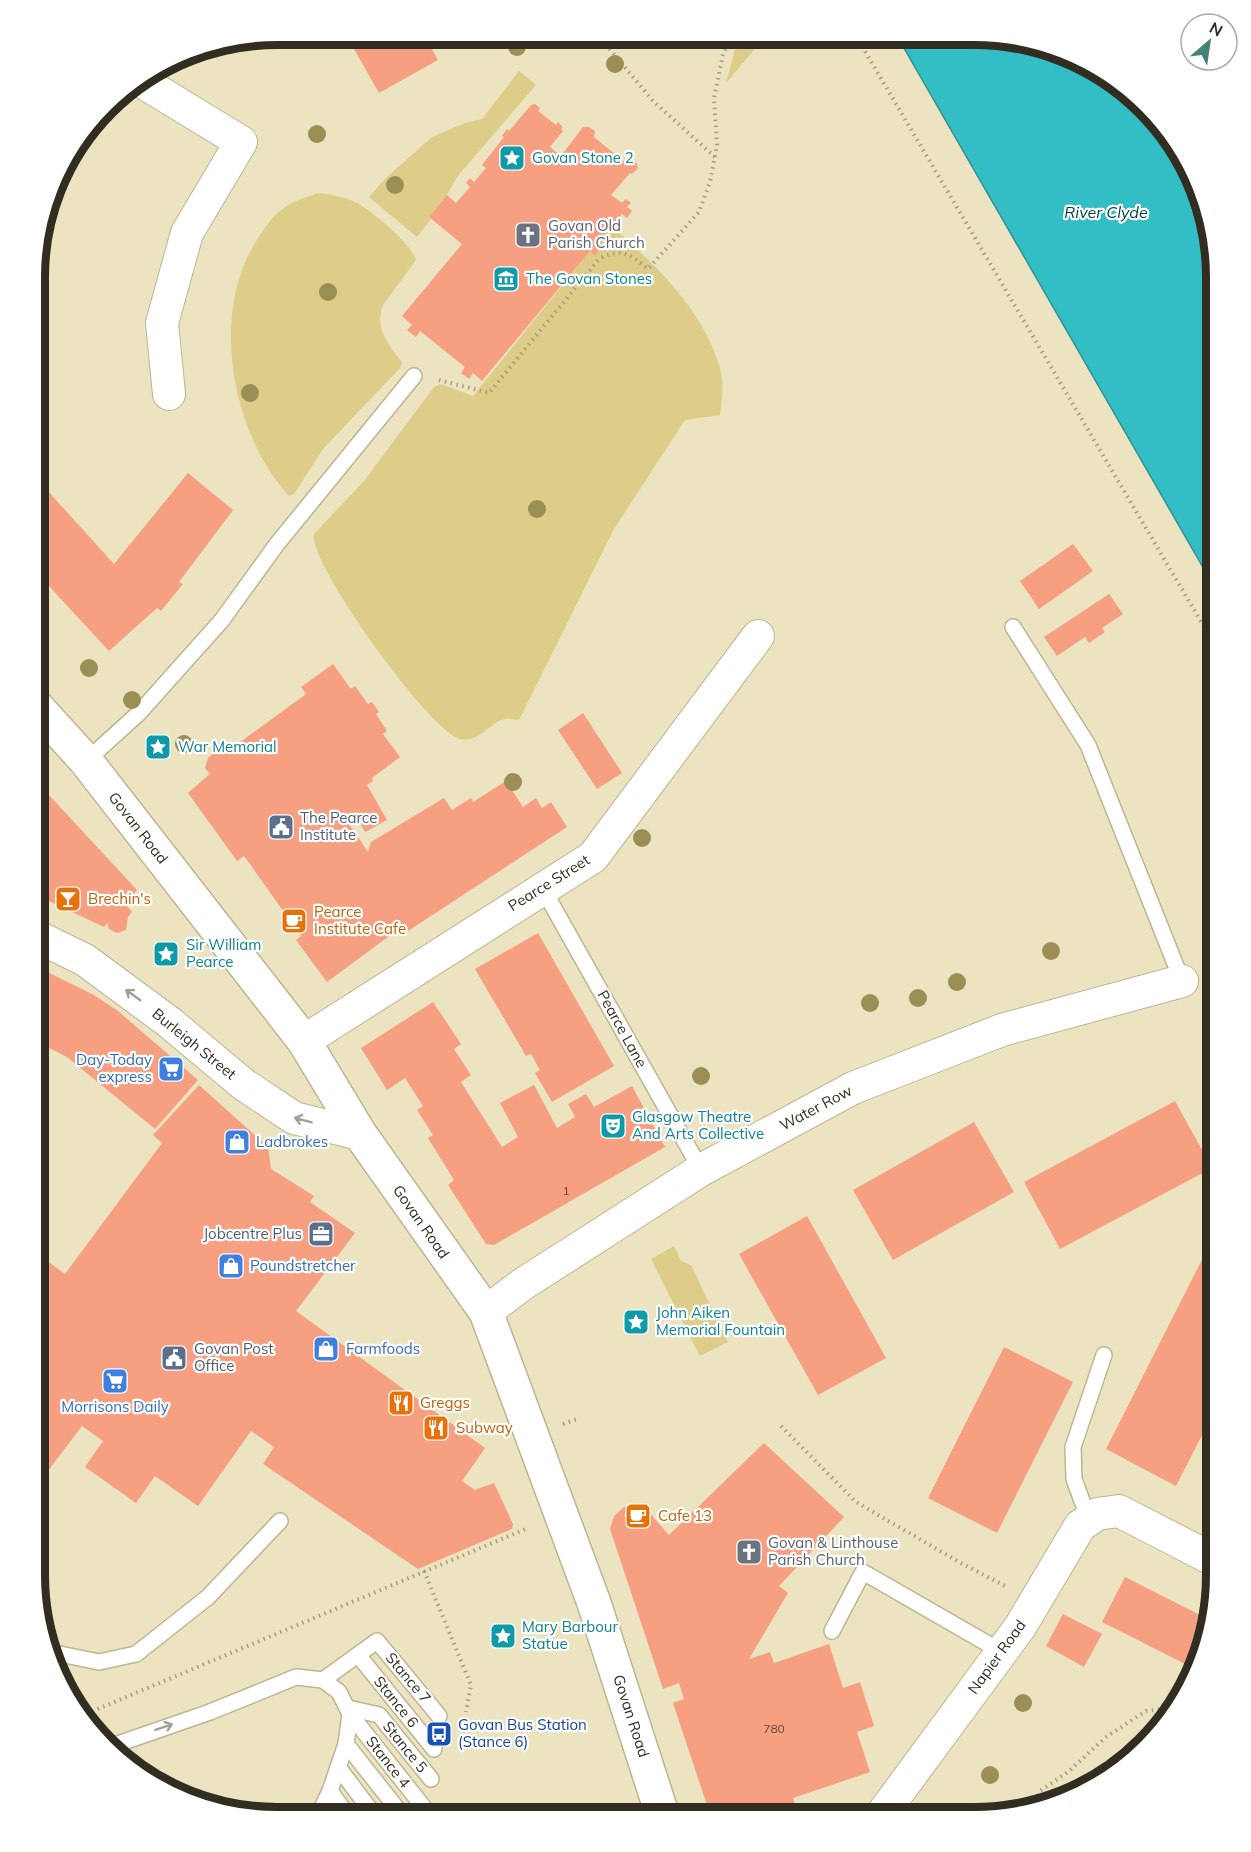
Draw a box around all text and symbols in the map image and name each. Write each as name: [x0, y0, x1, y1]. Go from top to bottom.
north arrow: [1179, 12, 1239, 72]
text: N: [1206, 17, 1226, 41]
place icon: Govan Stone 2: [497, 143, 527, 173]
place label: Govan Stone 2: [532, 148, 634, 167]
water label: River Clyde: [1064, 202, 1148, 222]
place label: Govan Old Parish Church: [548, 216, 645, 252]
church icon: Govan Old Parish Church: [513, 220, 543, 250]
museum icon: The Govan Stones: [491, 264, 521, 294]
place label: The Govan Stones: [526, 269, 652, 288]
place icon: War Memorial: [143, 732, 173, 762]
place label: War Memorial: [178, 737, 277, 756]
street label: Govan Road: [105, 788, 172, 867]
place label: The Pearce Institute: [300, 808, 377, 844]
public building icon: The Pearce Institute: [266, 812, 296, 842]
street label: Pearce Street: [504, 850, 593, 915]
bar icon: Brechin's: [53, 884, 83, 914]
place label: Brechin's: [88, 889, 151, 908]
place label: Pearce Institute Cafe: [314, 902, 406, 938]
cafe icon: Pearce Institute Cafe: [279, 906, 309, 936]
place label: Sir William Pearce: [186, 935, 261, 971]
place icon: Sir William Pearce: [151, 939, 181, 969]
street label: Pearce Lane: [593, 987, 651, 1071]
one-way arrow: [125, 989, 141, 1001]
street label: Burleigh Street: [148, 1004, 240, 1083]
place label: Day-Today express: [76, 1050, 152, 1086]
supermarket icon: Day-Today express: [156, 1054, 186, 1084]
street label: Water Row: [776, 1081, 855, 1135]
place label: Glasgow Theatre And Arts Collective: [632, 1107, 764, 1143]
theatre icon: Glasgow Theatre And Arts Collective: [598, 1111, 628, 1141]
one-way arrow: [294, 1114, 313, 1125]
shop icon: Ladbrokes: [222, 1127, 252, 1157]
place label: Ladbrokes: [256, 1132, 328, 1151]
street label: Govan Road: [389, 1181, 454, 1262]
house number: 1: [562, 1183, 570, 1198]
office icon: Jobcentre Plus: [306, 1219, 336, 1249]
place label: Jobcentre Plus: [203, 1224, 302, 1243]
shop icon: Poundstretcher: [216, 1251, 246, 1281]
place label: Poundstretcher: [250, 1256, 356, 1275]
place label: John Aiken Memorial Fountain: [656, 1303, 785, 1339]
place icon: John Aiken Memorial Fountain: [621, 1307, 651, 1337]
shop icon: Farmfoods: [311, 1334, 341, 1364]
place label: Govan Post Office: [194, 1339, 274, 1375]
place label: Farmfoods: [346, 1339, 420, 1358]
public building icon: Govan Post Office: [159, 1343, 189, 1373]
supermarket icon: Morrisons Daily: [100, 1366, 130, 1396]
restaurant icon: Greggs: [386, 1388, 416, 1418]
place label: Greggs: [420, 1393, 470, 1412]
place label: Morrisons Daily: [61, 1397, 169, 1416]
restaurant icon: Subway: [421, 1413, 451, 1443]
place label: Subway: [456, 1418, 513, 1437]
cafe icon: Cafe 13: [623, 1501, 653, 1531]
place label: Cafe 13: [658, 1506, 712, 1525]
place label: Govan & Linthouse Parish Church: [768, 1533, 898, 1569]
church icon: Govan & Linthouse Parish Church: [734, 1537, 764, 1567]
street label: Napier Road: [963, 1616, 1030, 1698]
place label: Mary Barbour Statue: [522, 1617, 619, 1653]
place icon: Mary Barbour Statue: [488, 1621, 518, 1651]
street label: Stance 7: [382, 1648, 435, 1707]
street label: Stance 6: [370, 1672, 423, 1731]
street label: Govan Road: [609, 1672, 654, 1760]
place label: Govan Bus Station (Stance 6): [458, 1715, 587, 1751]
street label: Stance 5: [379, 1717, 432, 1776]
bus stop icon: Govan Bus Station (Stance 6): [424, 1719, 454, 1749]
one-way arrow: [154, 1721, 173, 1732]
house number: 780: [763, 1721, 785, 1736]
street label: Stance 4: [362, 1732, 415, 1791]

